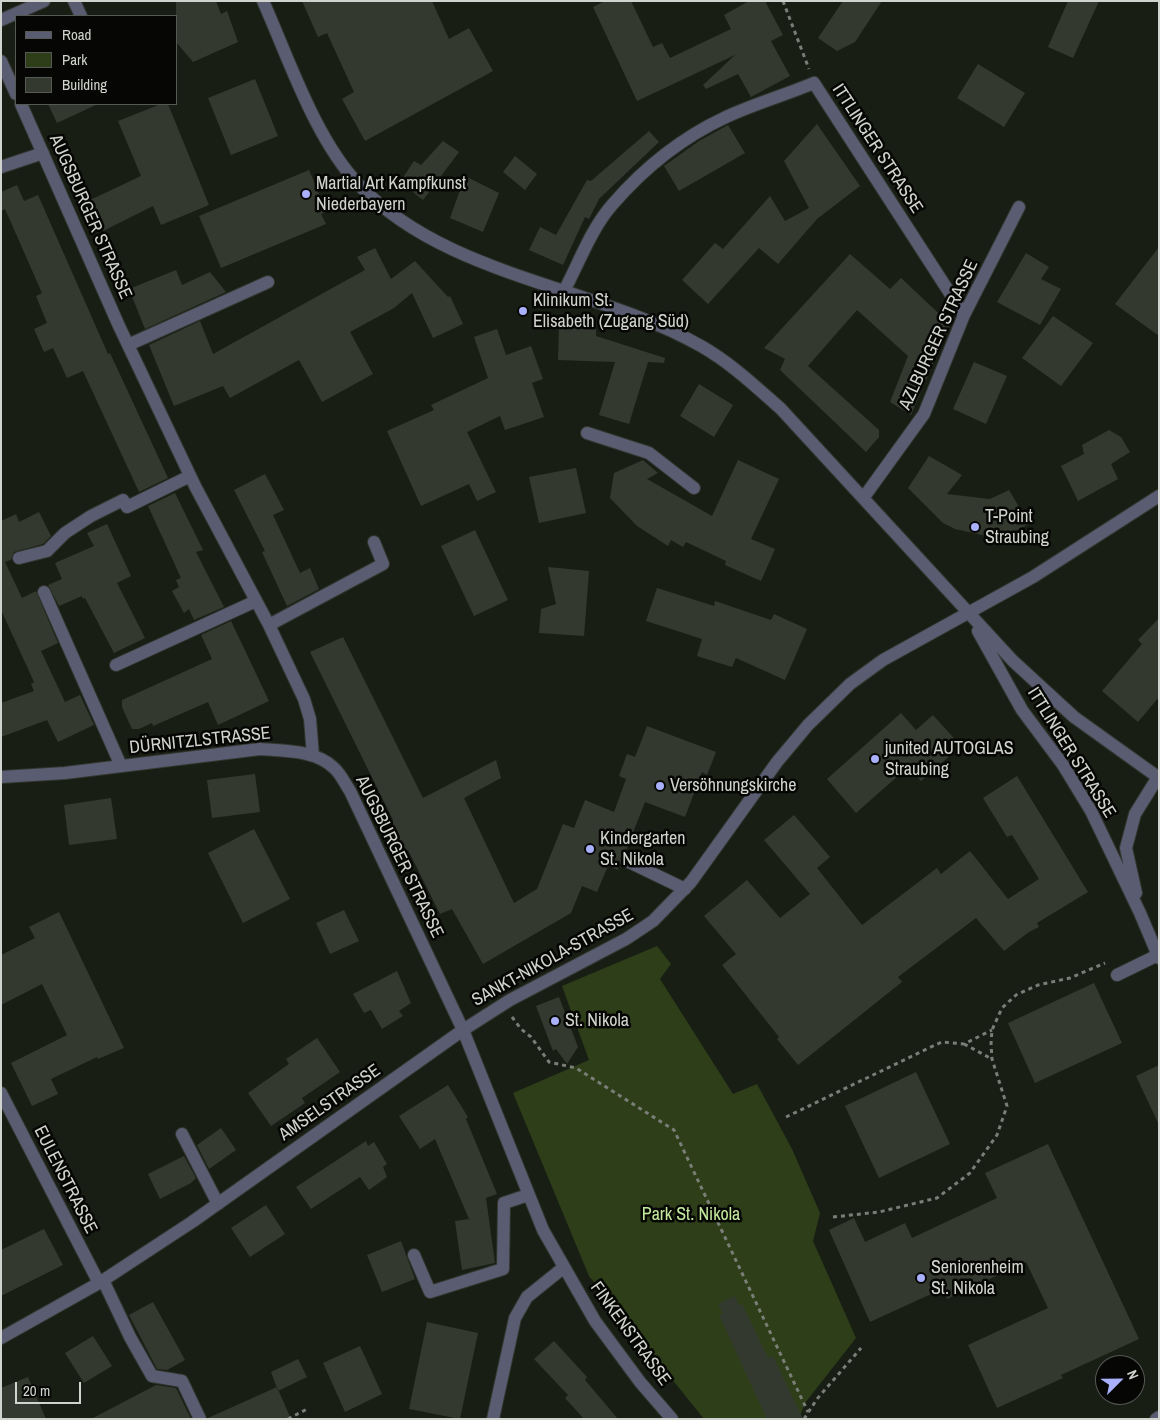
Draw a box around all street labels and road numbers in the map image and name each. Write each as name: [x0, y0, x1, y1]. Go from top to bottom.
street label: ITTLINGER STRASSE: [827, 80, 927, 218]
street label: AUGSBURGER STRASSE: [44, 131, 136, 303]
street label: AZLBURGER STRASSE: [895, 256, 983, 414]
street label: ITTLINGER STRASSE: [1022, 684, 1120, 822]
street label: DÜRNITZLSTRASSE: [128, 723, 272, 759]
street label: AUGSBURGER STRASSE: [350, 772, 448, 942]
street label: SANKT-NIKOLA-STRASSE: [468, 905, 638, 1011]
street label: AMSELSTRASSE: [275, 1060, 385, 1146]
street label: EULENSTRASSE: [29, 1122, 101, 1238]
street label: FINKENSTRASSE: [585, 1278, 675, 1390]

